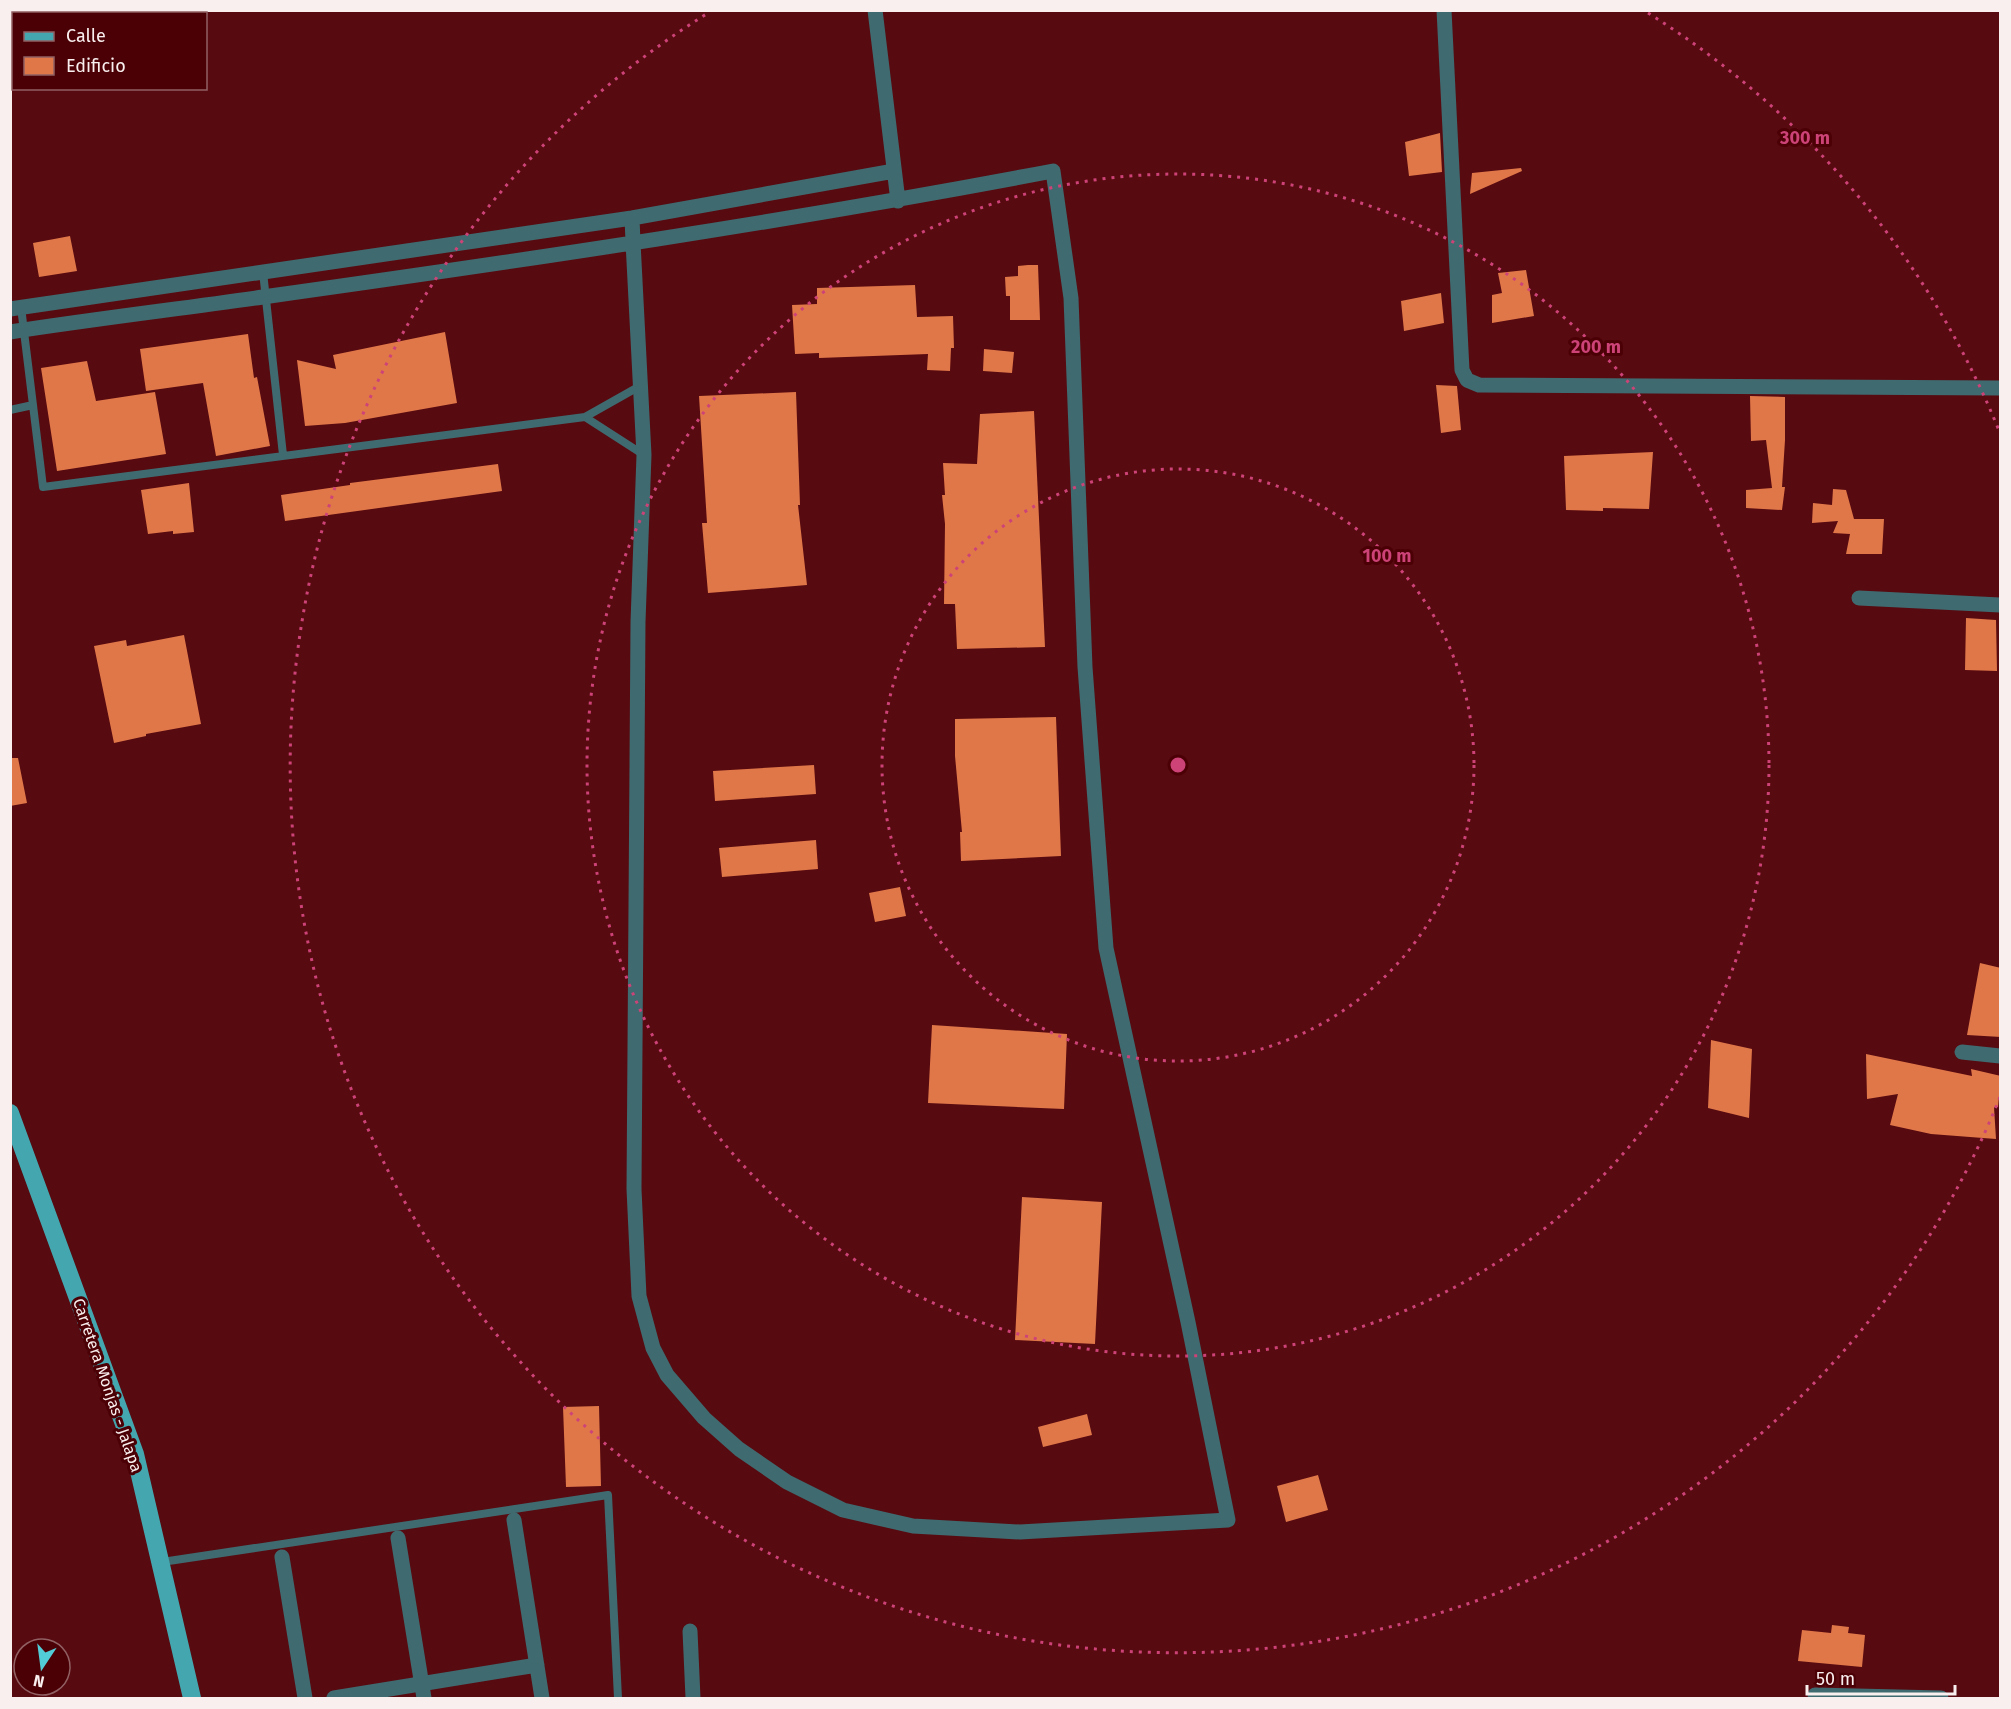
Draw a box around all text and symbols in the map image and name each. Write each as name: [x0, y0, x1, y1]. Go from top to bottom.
legend: [12, 12, 207, 90]
text: Calle: [66, 25, 106, 47]
text: Edificio: [66, 55, 126, 77]
text: 300 m: [1779, 127, 1830, 149]
text: 200 m: [1571, 336, 1621, 358]
text: 100 m: [1363, 545, 1411, 567]
centre of rings: [1168, 755, 1188, 775]
street label: Carretera Monjas - Jalapa: [69, 1296, 146, 1474]
north arrow: [12, 1637, 72, 1697]
scale bar: [1807, 1658, 1956, 1696]
text: 50 m: [1816, 1668, 1855, 1690]
text: N: [31, 1671, 46, 1692]

